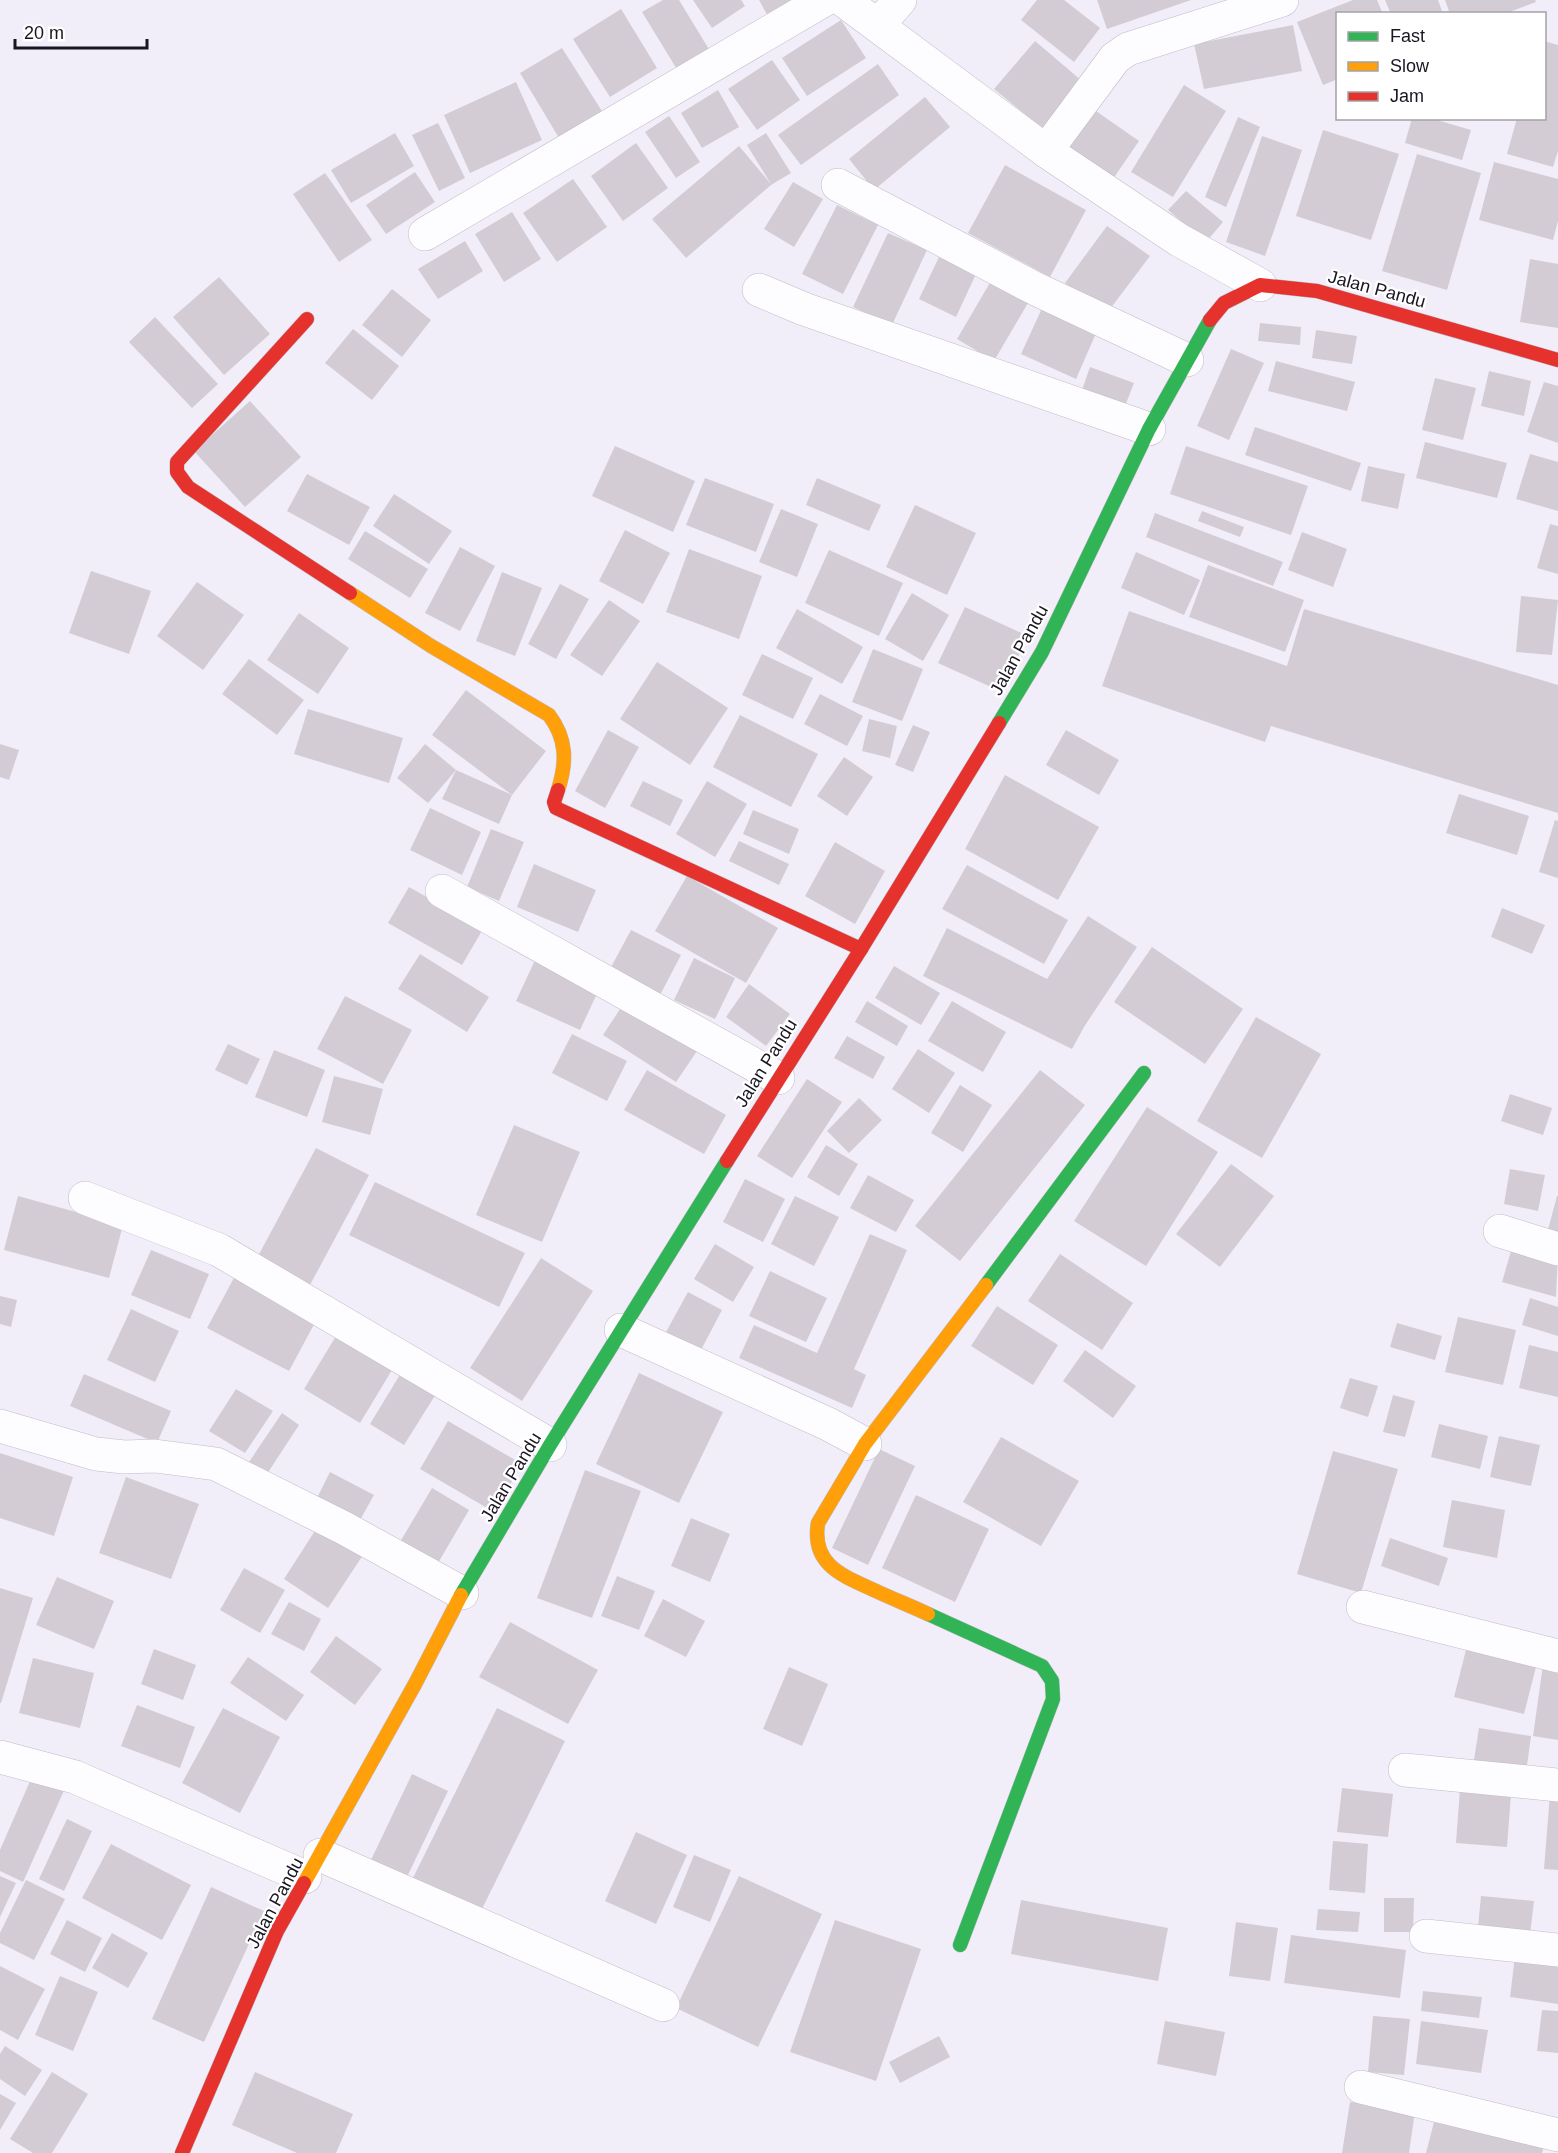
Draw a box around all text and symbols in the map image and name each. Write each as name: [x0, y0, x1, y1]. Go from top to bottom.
scale bar: [15, 12, 147, 50]
legend: [1336, 12, 1546, 120]
text: 20 m: [24, 23, 64, 43]
text: Fast: [1390, 26, 1425, 46]
text: Slow: [1390, 56, 1430, 76]
text: Jam: [1390, 86, 1424, 106]
street label: Jalan Pandu: [1326, 266, 1428, 312]
street label: Jalan Pandu: [986, 601, 1052, 699]
street label: Jalan Pandu: [731, 1015, 801, 1111]
street label: Jalan Pandu: [477, 1429, 545, 1525]
street label: Jalan Pandu: [243, 1854, 307, 1952]

